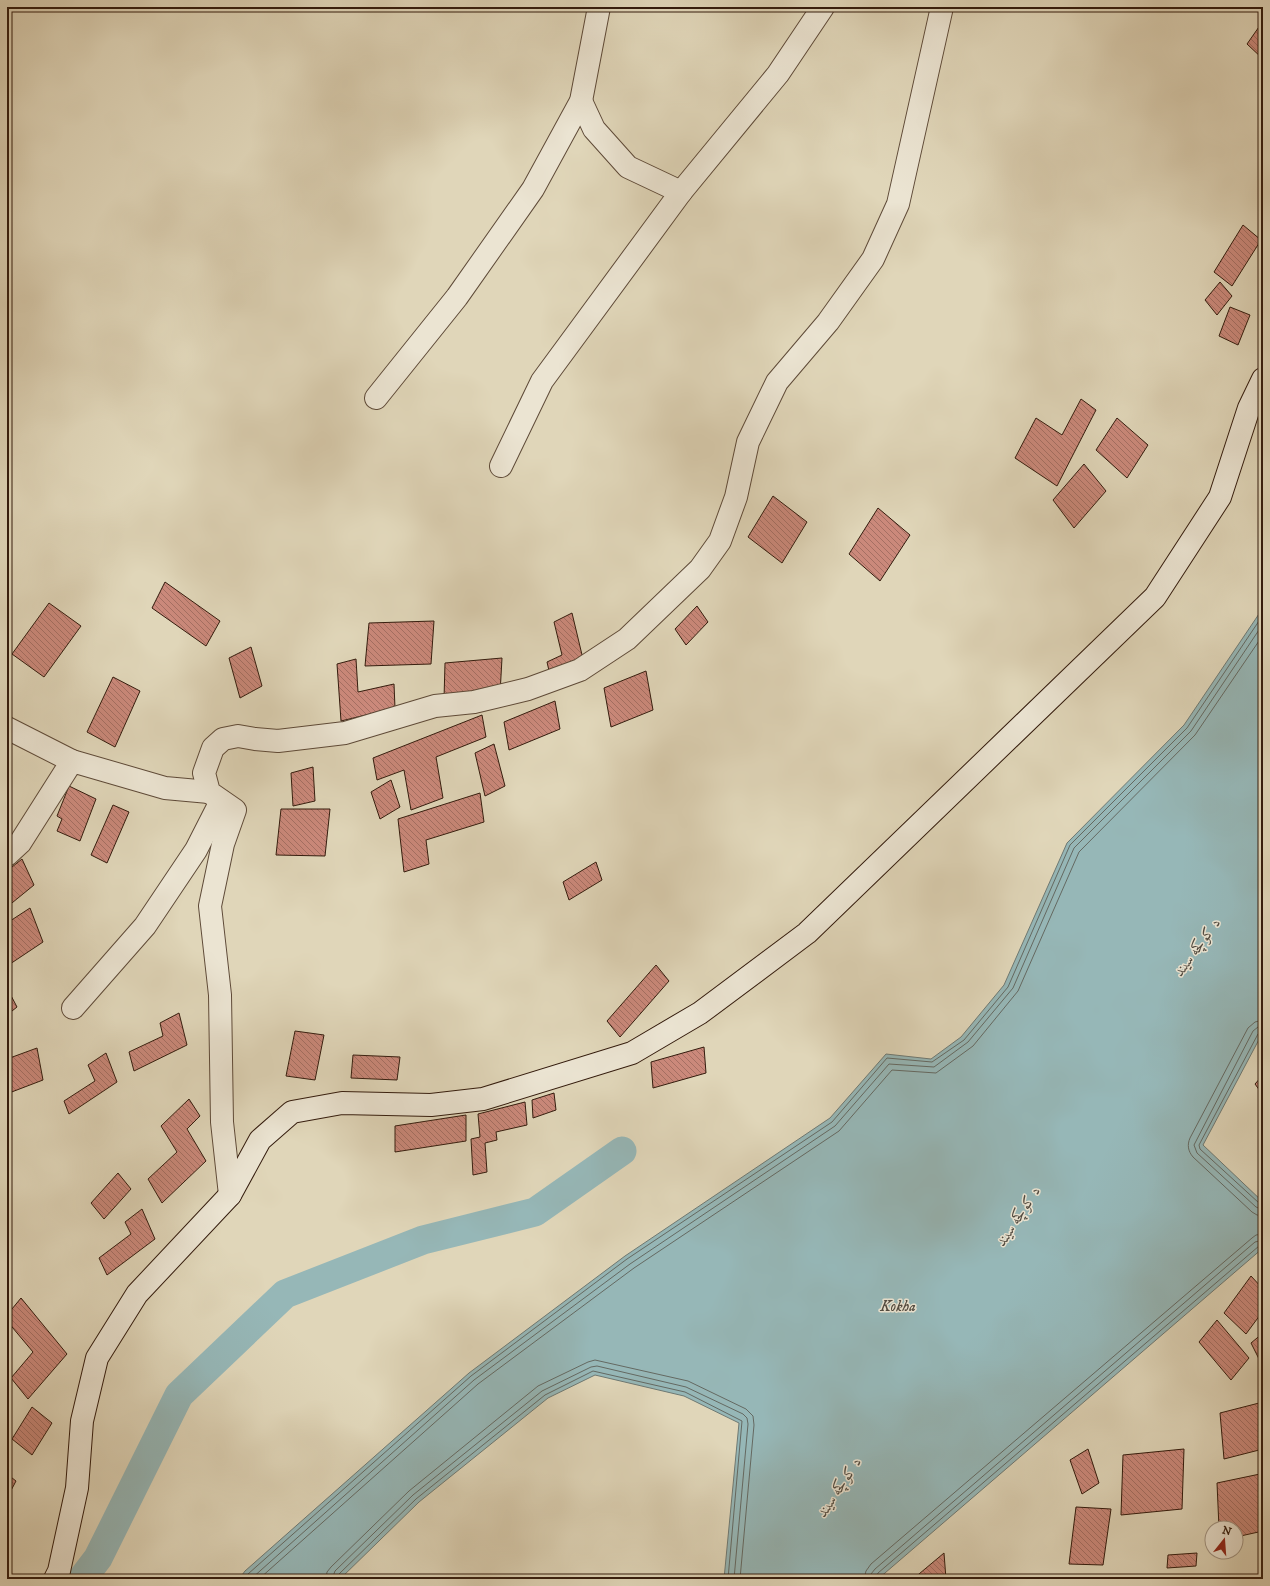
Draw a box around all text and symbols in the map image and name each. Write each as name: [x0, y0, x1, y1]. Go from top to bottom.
water label: د کوکچه سیند: [1170, 914, 1225, 980]
water label: د کوکچه سیند: [992, 1183, 1045, 1250]
water label: Kokha: [879, 1297, 916, 1316]
water label: د کوکچه سیند: [813, 1454, 866, 1521]
north arrow: [1204, 1520, 1244, 1560]
text: N: [1220, 1523, 1233, 1539]

